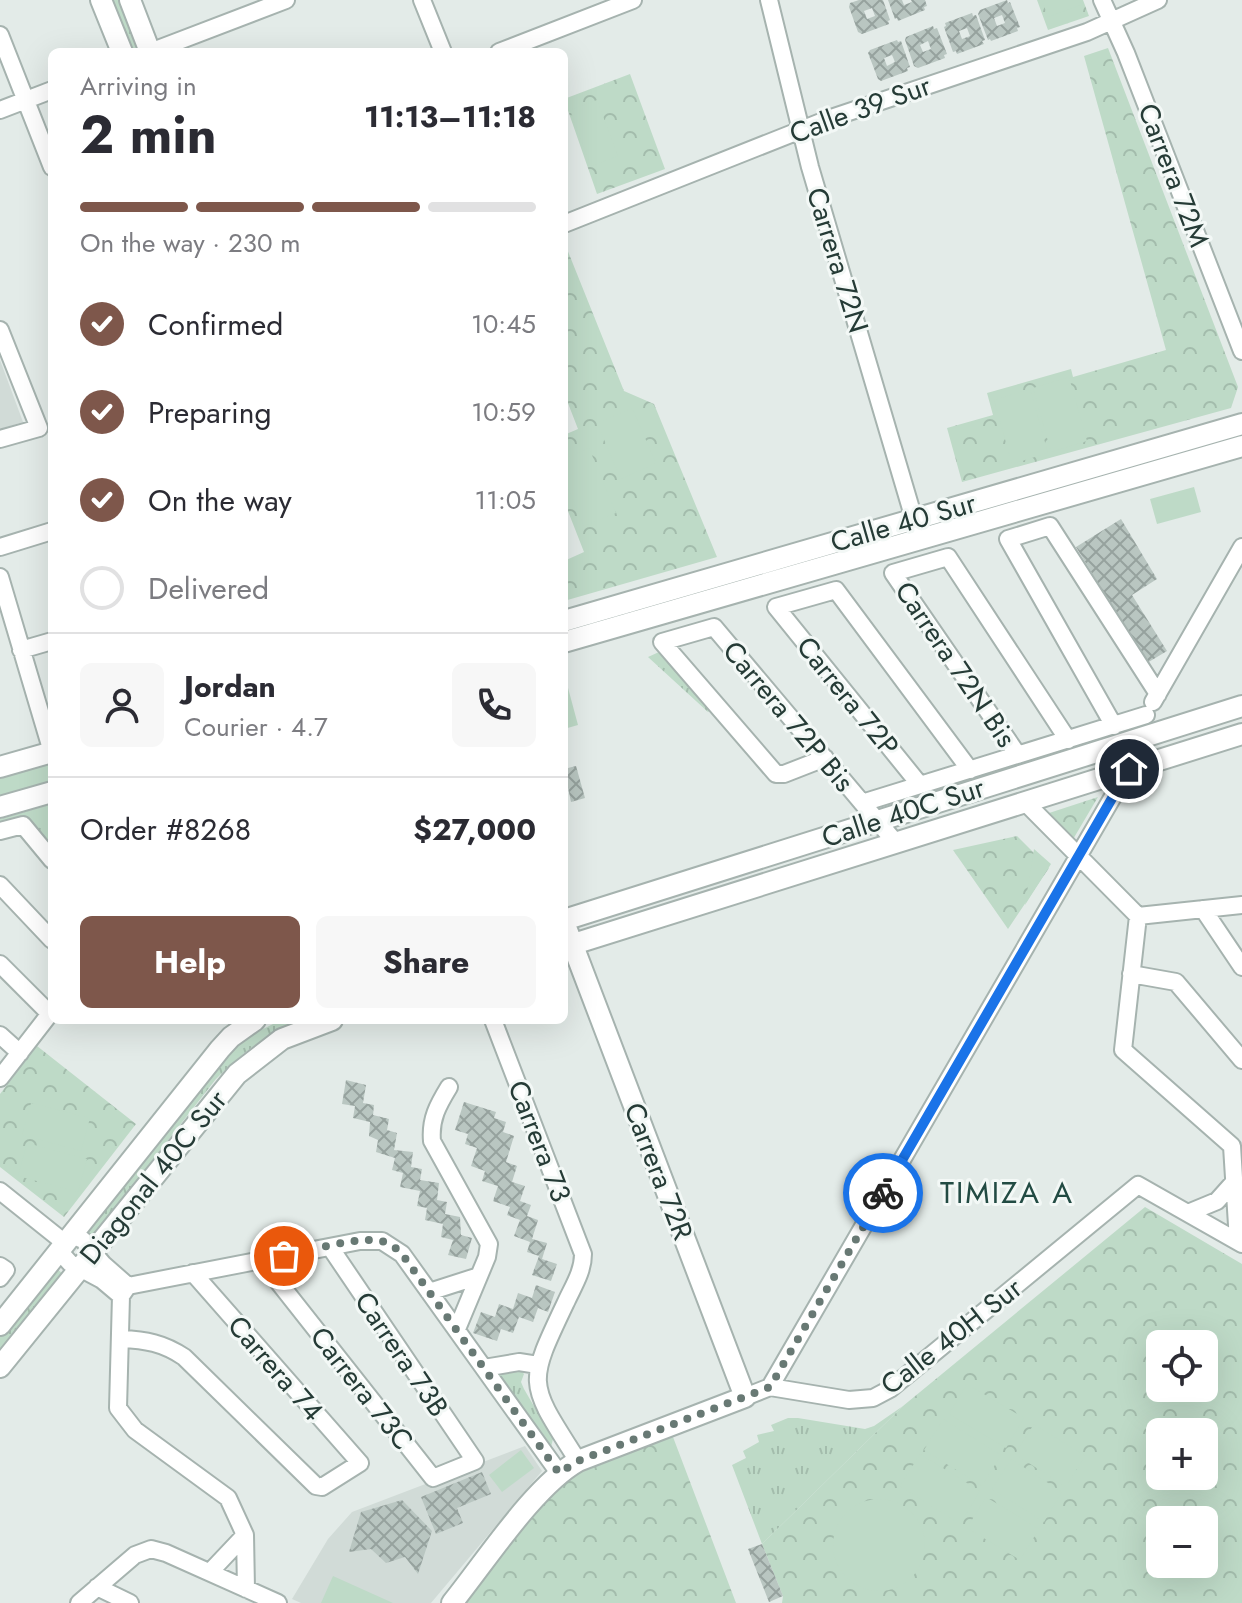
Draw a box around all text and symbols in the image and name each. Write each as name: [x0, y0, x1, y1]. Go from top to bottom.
street label: Calle 39 Sur: [784, 65, 937, 154]
text: Arriving in: [80, 67, 197, 105]
text: 11:13–11:18: [364, 95, 536, 138]
text: 2 min: [80, 97, 217, 173]
street label: Carrera 72M: [1127, 98, 1220, 253]
street label: Carrera 72N: [796, 183, 879, 338]
text: On the way · 230 m: [80, 224, 301, 262]
icon: check: [80, 302, 124, 346]
text: Confirmed: [148, 303, 283, 346]
text: 10:45: [471, 305, 536, 343]
icon: check: [80, 390, 124, 434]
text: Preparing: [148, 391, 272, 434]
text: 10:59: [471, 393, 536, 431]
icon: check: [80, 478, 124, 522]
text: On the way: [148, 479, 292, 522]
text: 11:05: [475, 481, 536, 519]
street label: Calle 40 Sur: [826, 482, 981, 563]
text: Delivered: [148, 567, 269, 610]
street label: Carrera 72N Bis: [885, 573, 1026, 755]
street label: Carrera 72P: [787, 628, 909, 765]
street label: Carrera 72P Bis: [713, 632, 864, 801]
button: person: [80, 663, 164, 747]
button: phone: [452, 663, 536, 747]
text: Jordan: [184, 665, 276, 708]
text: Courier · 4.7: [184, 708, 328, 746]
pin: [1095, 735, 1163, 803]
icon: home: [1107, 747, 1151, 791]
street label: Calle 40C Sur: [817, 767, 990, 858]
text: Order #8268: [80, 808, 251, 851]
text: $27,000: [413, 808, 536, 851]
button: Help: [80, 916, 300, 1008]
button: Share: [316, 916, 536, 1008]
street label: Carrera 73: [498, 1074, 581, 1208]
street label: Diagonal 40C Sur: [70, 1081, 237, 1274]
street label: Carrera 72R: [614, 1097, 704, 1246]
courier: [843, 1153, 923, 1233]
icon: bike: [861, 1171, 905, 1215]
district label: TIMIZA A: [940, 1171, 1074, 1214]
pin: [250, 1222, 318, 1290]
icon: bag: [262, 1234, 306, 1278]
street label: Calle 40H Sur: [872, 1268, 1031, 1405]
street label: Carrera 73B: [345, 1284, 459, 1425]
street label: Carrera 74: [218, 1306, 333, 1430]
street label: Carrera 73C: [300, 1318, 423, 1459]
map controls: [1146, 1330, 1218, 1578]
button: locate: [1146, 1330, 1218, 1402]
button: +: [1146, 1418, 1218, 1490]
button: −: [1146, 1506, 1218, 1578]

